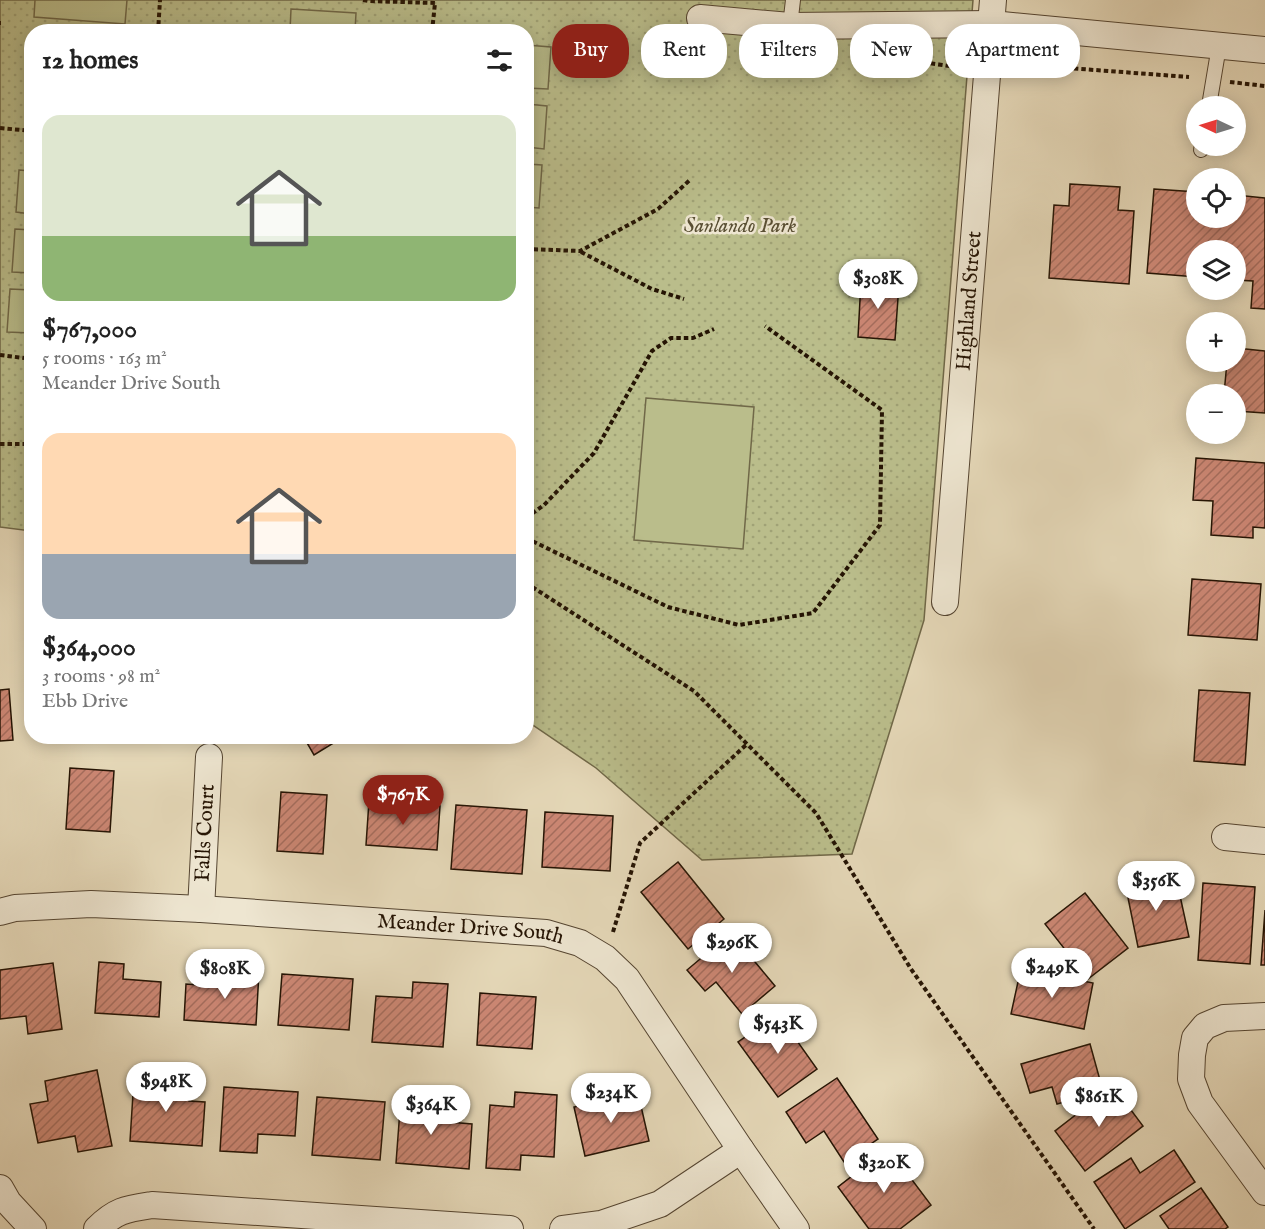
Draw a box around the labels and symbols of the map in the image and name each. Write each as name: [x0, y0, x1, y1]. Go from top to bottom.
north arrow: [1186, 96, 1246, 156]
park label: Sanlando Park: [684, 213, 797, 240]
street label: Highland Street: [950, 230, 988, 372]
pin: $308K: [836, 259, 920, 310]
pin: $767K: [361, 775, 445, 826]
street label: Falls Court: [189, 784, 221, 883]
pin: $356K: [1114, 861, 1198, 912]
street label: Meander Drive South: [376, 908, 567, 951]
pin: $296K: [690, 923, 774, 974]
pin: $249K: [1010, 948, 1094, 999]
pin: $808K: [183, 949, 267, 1000]
pin: $543K: [736, 1004, 820, 1055]
pin: $948K: [124, 1062, 208, 1113]
pin: $234K: [569, 1073, 653, 1124]
pin: $861K: [1057, 1077, 1141, 1128]
pin: $364K: [389, 1085, 473, 1136]
pin: $320K: [842, 1143, 926, 1194]

